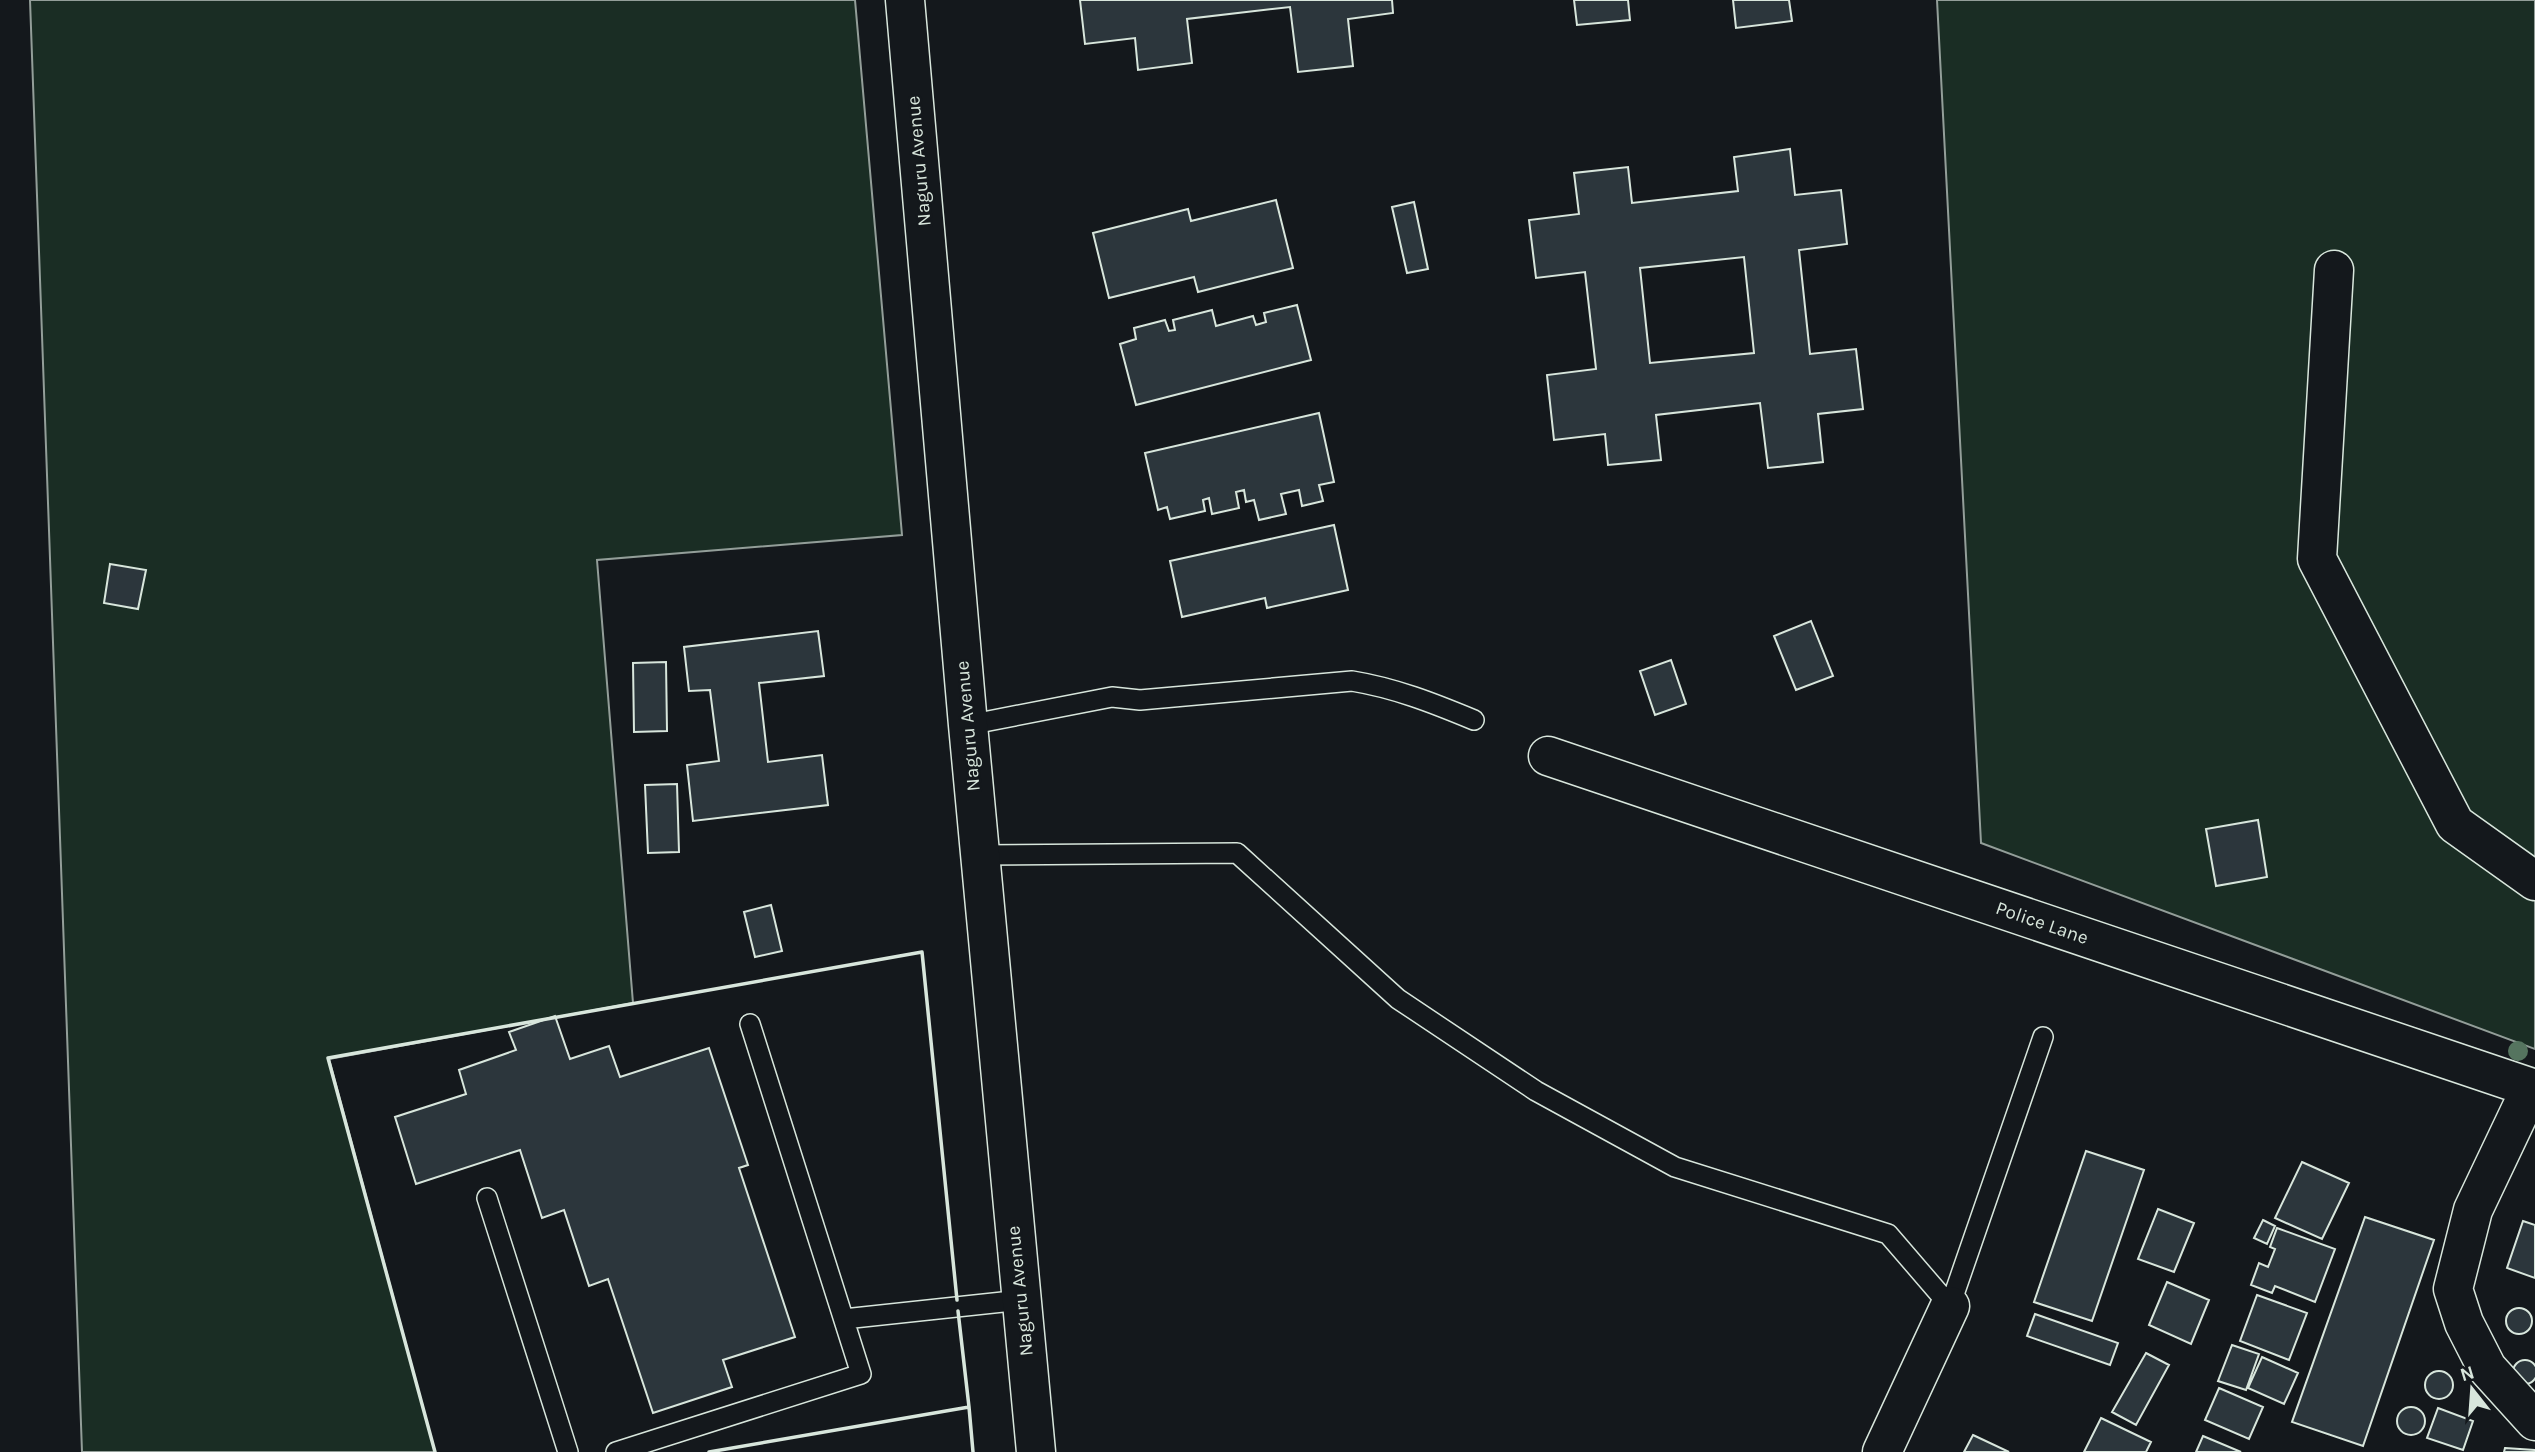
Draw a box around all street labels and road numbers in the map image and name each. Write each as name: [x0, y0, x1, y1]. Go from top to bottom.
street label: Naguru Avenue: [902, 95, 936, 227]
street label: Naguru Avenue: [951, 660, 985, 792]
street label: Police Lane: [1993, 897, 2091, 949]
street label: Naguru Avenue: [1002, 1225, 1038, 1357]

